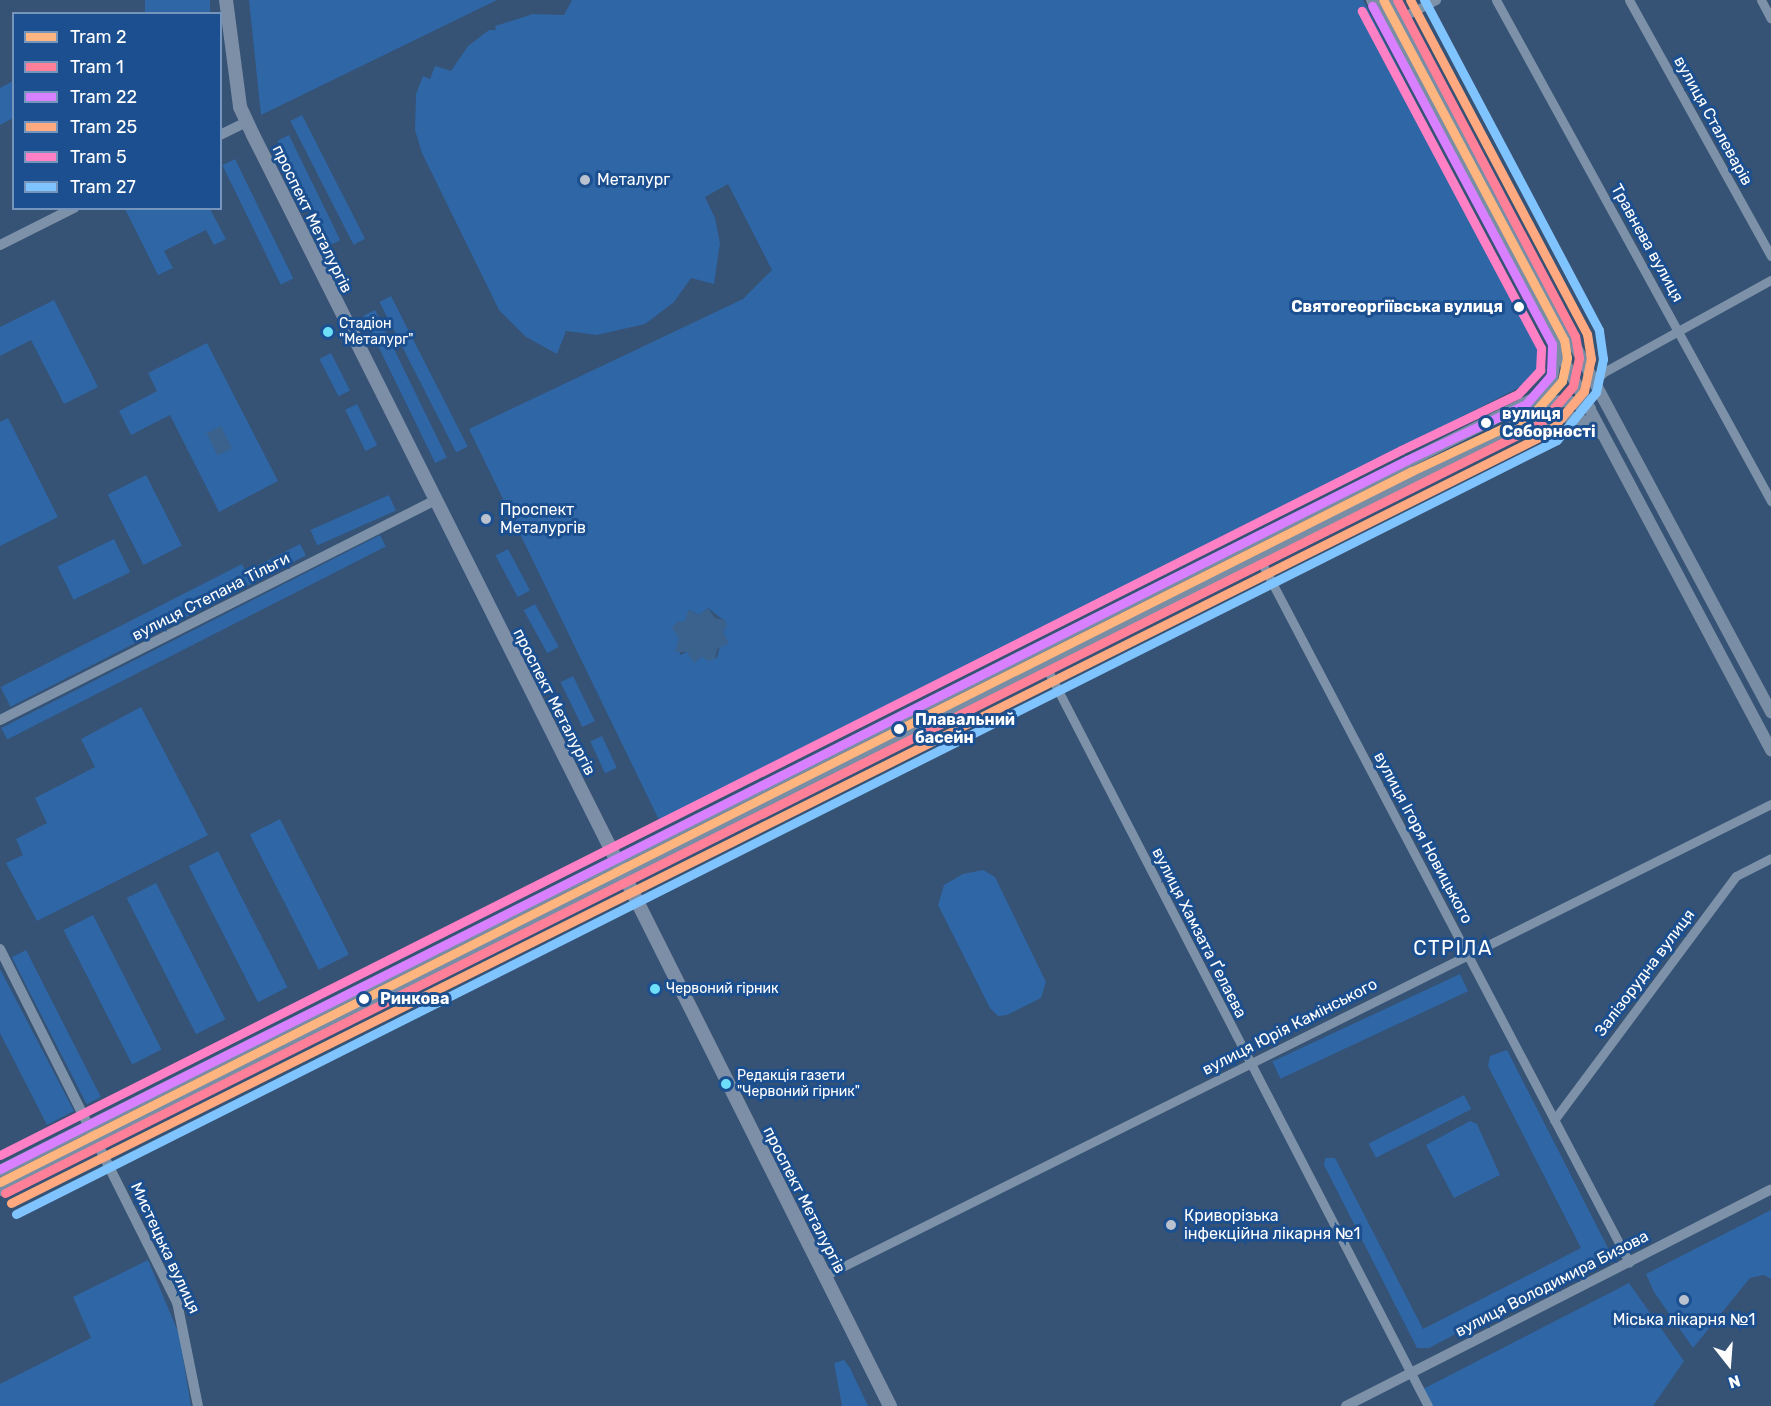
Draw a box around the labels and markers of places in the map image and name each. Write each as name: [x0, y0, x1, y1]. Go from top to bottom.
place label: Металург: [597, 170, 670, 190]
marker: Металург: [578, 173, 592, 187]
marker: Святогеоргіївська вулиця: [1508, 296, 1530, 318]
place label: Святогеоргіївська вулиця: [1291, 297, 1503, 317]
place label: Стадіон "Металург": [339, 316, 413, 348]
marker: Стадіон "Металург": [322, 326, 334, 338]
place label: вулиця Соборності: [1502, 404, 1595, 442]
marker: вулиця Соборності: [1475, 412, 1497, 434]
place label: Проспект Металургів: [500, 500, 586, 538]
marker: Проспект Металургів: [477, 510, 495, 528]
place label: Плавальний басейн: [915, 710, 1015, 748]
marker: Плавальний басейн: [888, 718, 910, 740]
place label: Червоний гірник: [666, 981, 779, 997]
marker: Червоний гірник: [649, 983, 661, 995]
marker: Ринкова: [353, 988, 375, 1010]
place label: Ринкова: [380, 989, 449, 1009]
place label: Редакція газети "Червоний гірник": [737, 1068, 860, 1100]
marker: Редакція газети "Червоний гірник": [720, 1078, 732, 1090]
place label: Криворізька інфекційна лікарня №1: [1184, 1206, 1360, 1244]
marker: Криворізька інфекційна лікарня №1: [1162, 1216, 1180, 1234]
marker: Міська лікарня №1: [1675, 1291, 1693, 1309]
place label: Міська лікарня №1: [1613, 1310, 1755, 1330]

